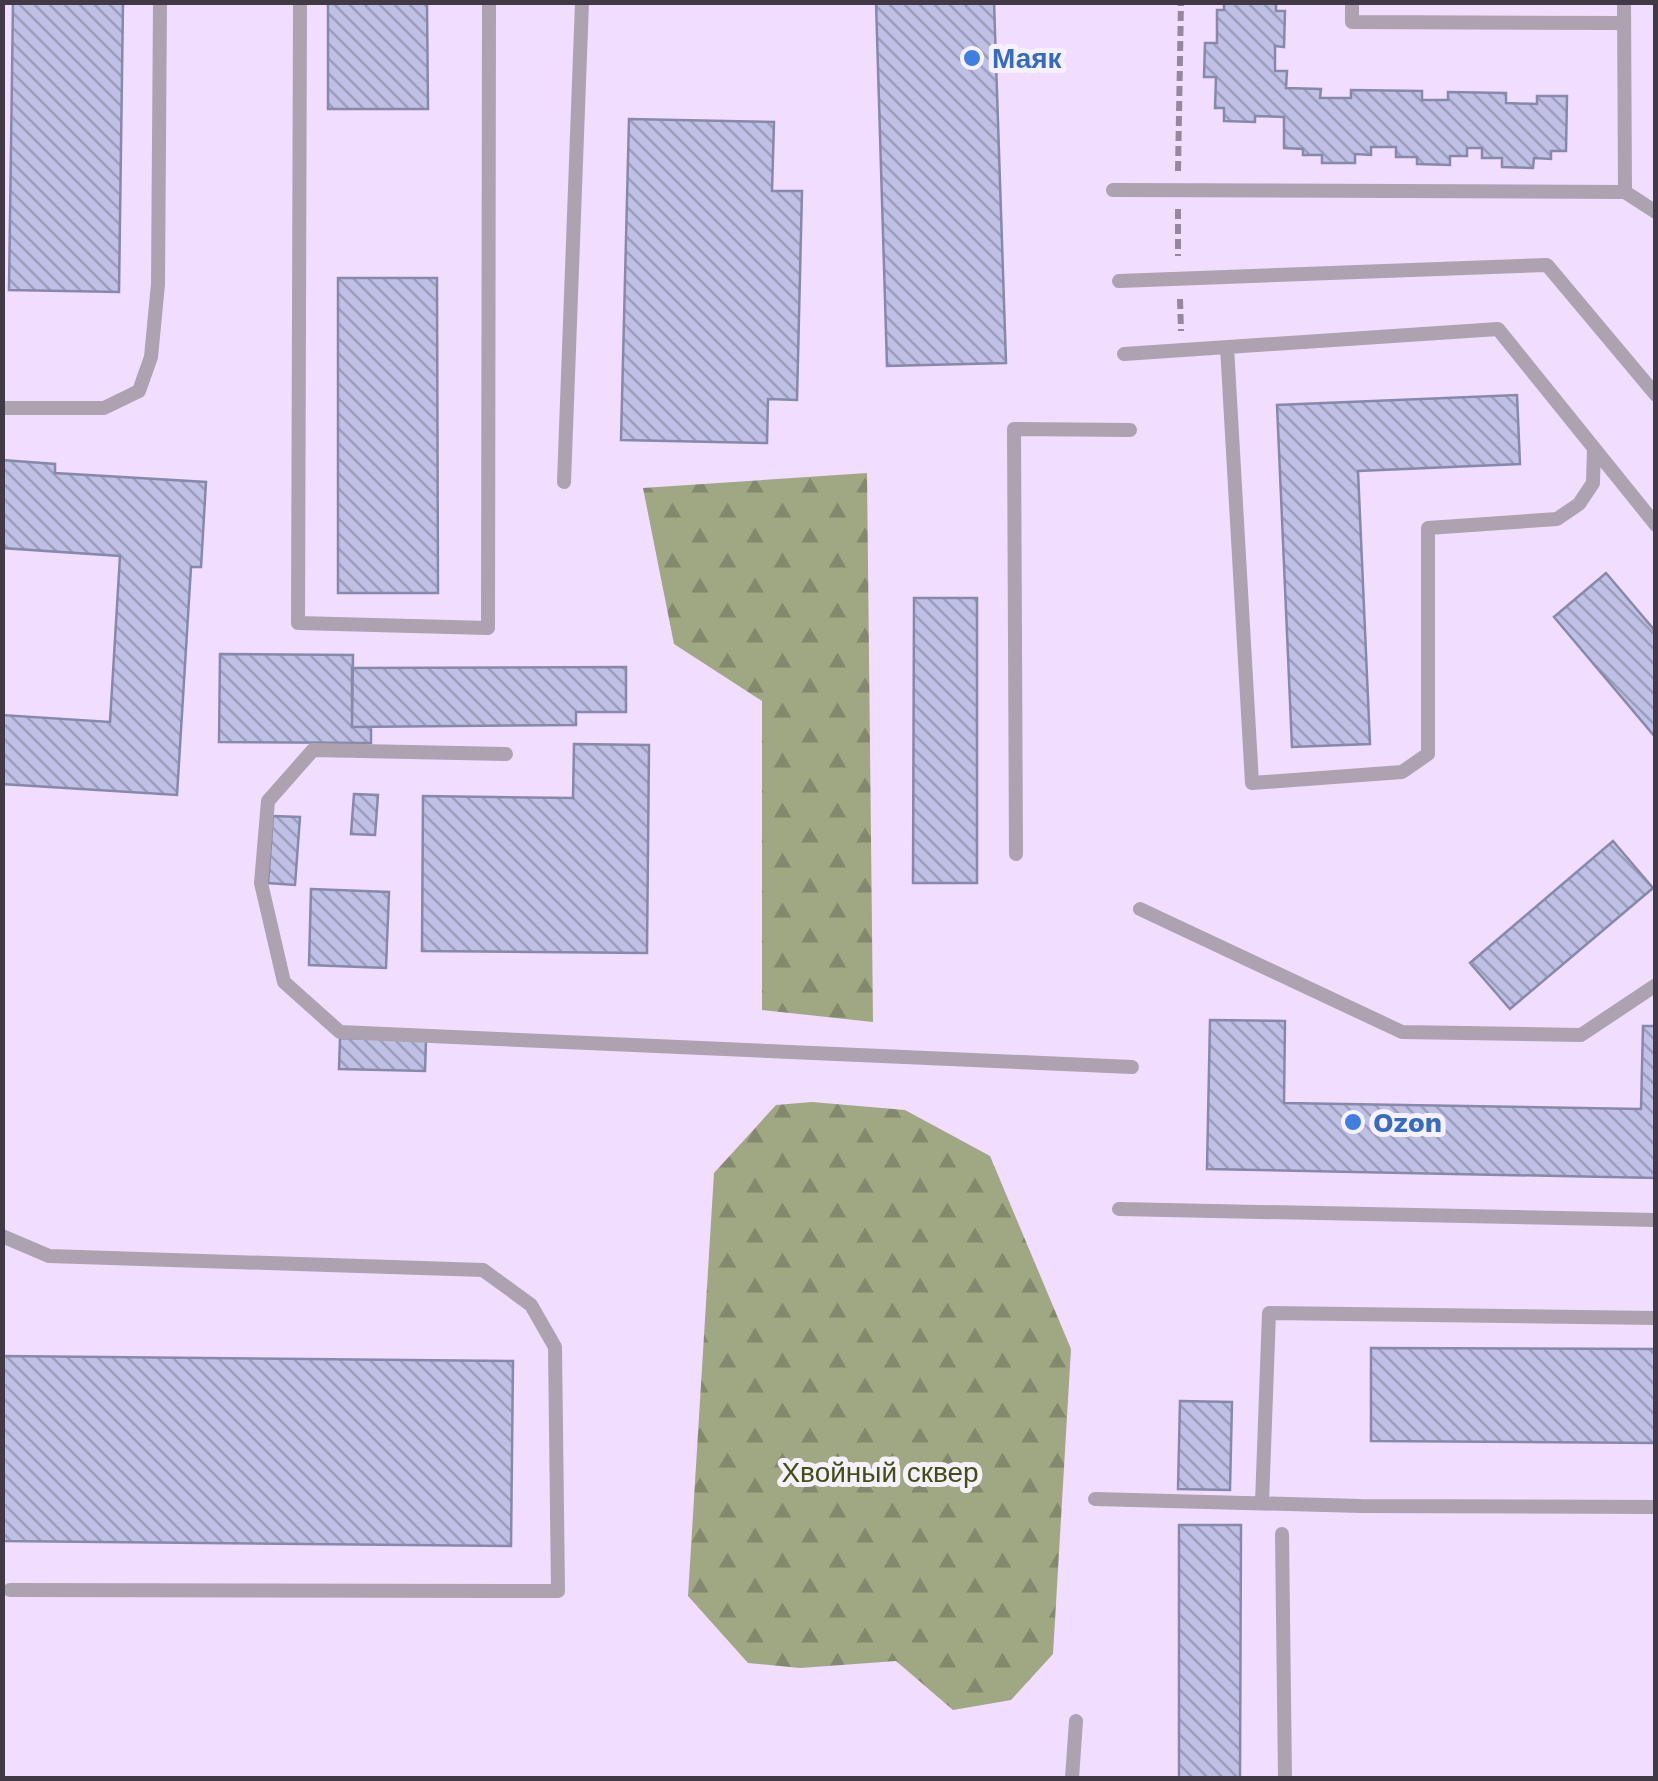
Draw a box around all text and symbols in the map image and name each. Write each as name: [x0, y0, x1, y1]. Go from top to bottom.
place label: Маяк: [992, 42, 1063, 75]
marker: Маяк: [961, 47, 983, 69]
place label: Ozon: [1373, 1106, 1442, 1139]
marker: Ozon: [1342, 1111, 1364, 1133]
park label: Хвойный сквер: [781, 1456, 979, 1489]

